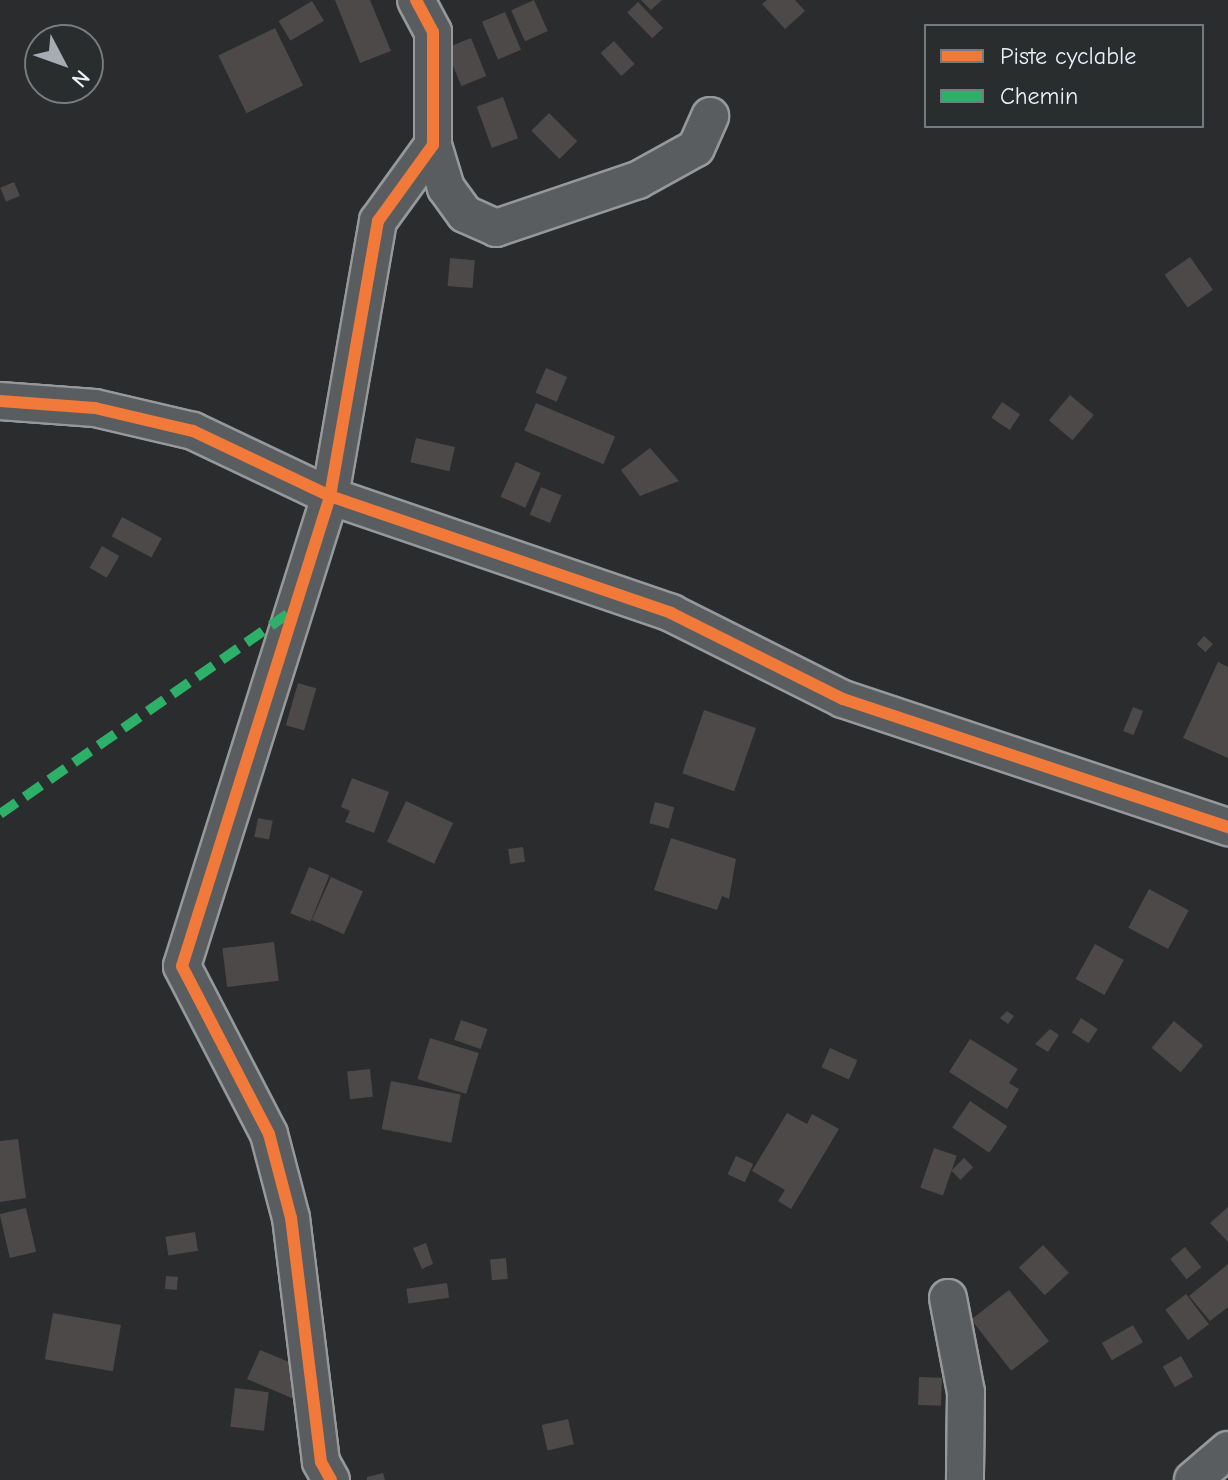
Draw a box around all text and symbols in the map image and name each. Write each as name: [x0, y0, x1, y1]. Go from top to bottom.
north arrow: [24, 24, 104, 104]
legend: [924, 24, 1204, 128]
text: Piste cyclable: [1000, 42, 1136, 70]
text: N: [66, 64, 95, 92]
text: Chemin: [1000, 82, 1078, 110]

